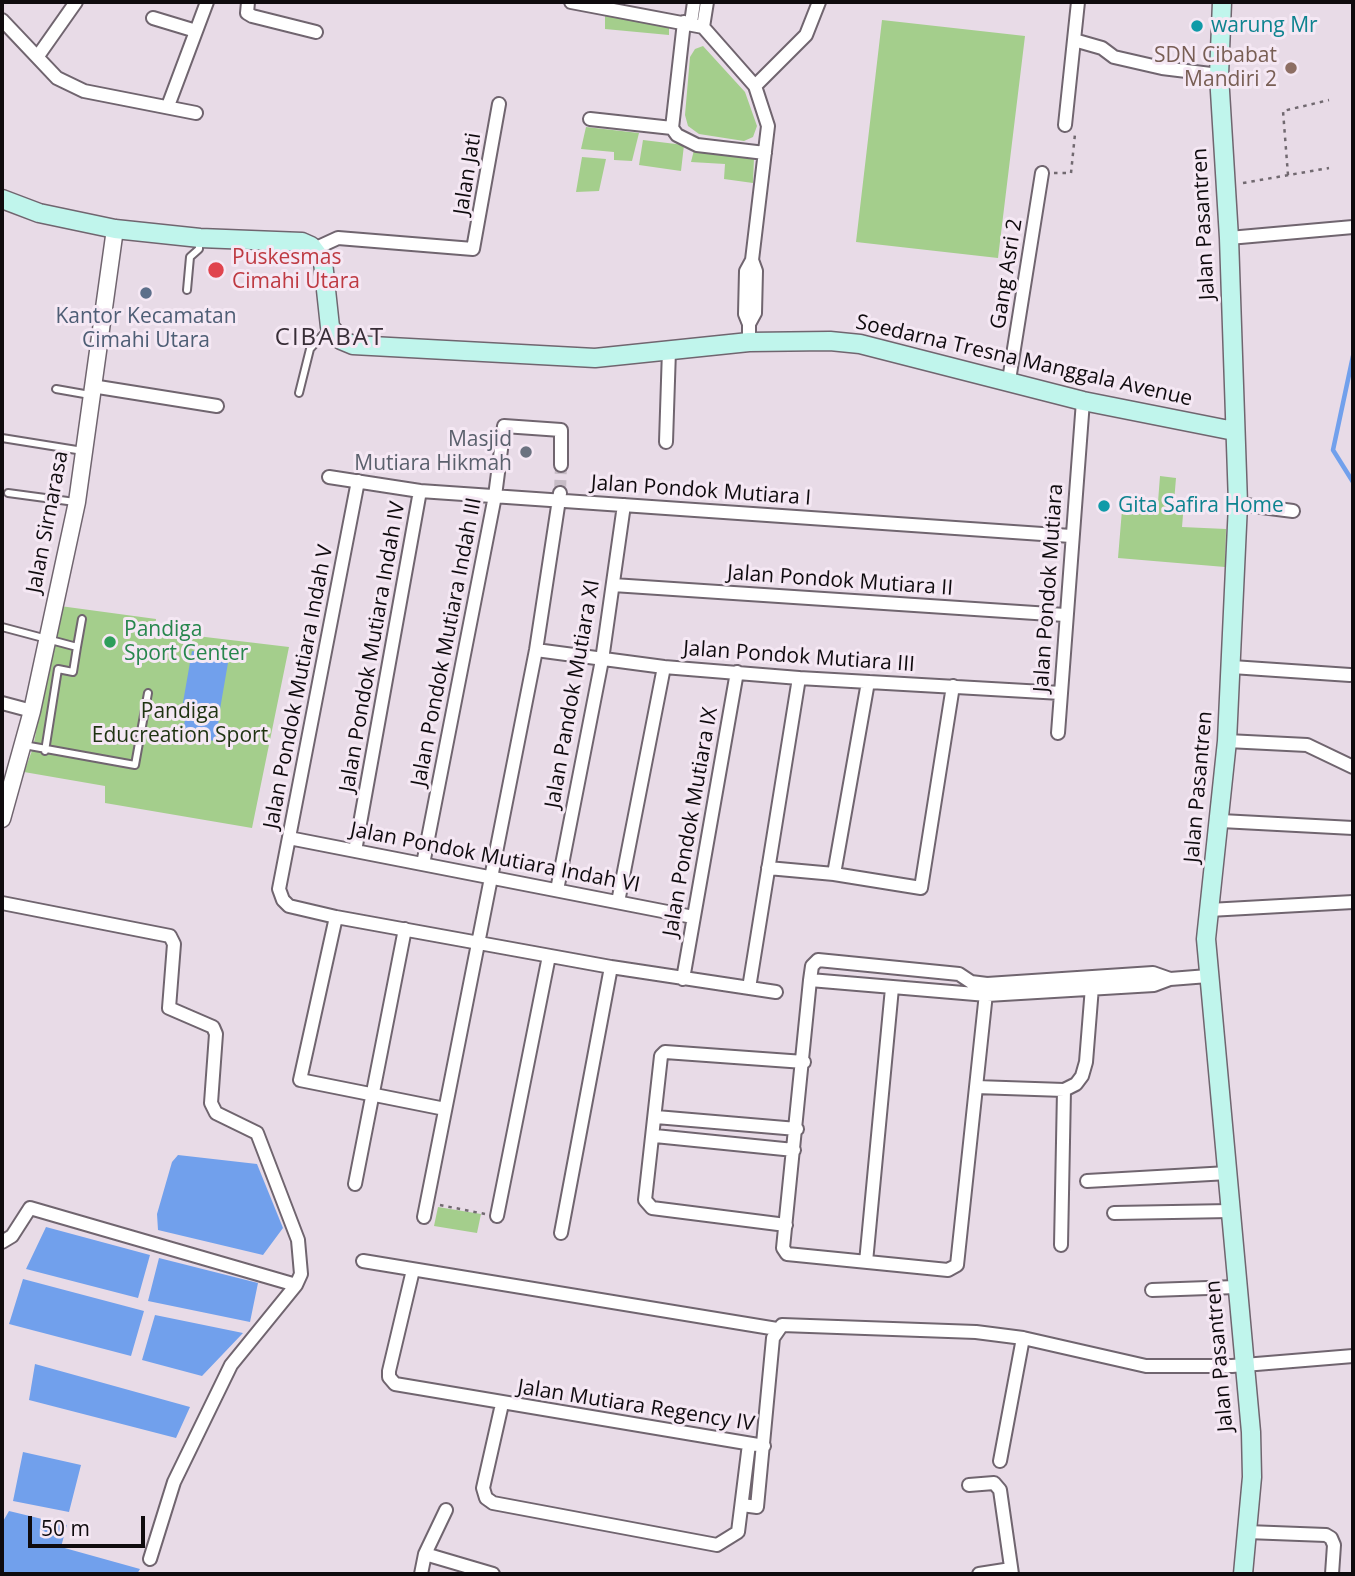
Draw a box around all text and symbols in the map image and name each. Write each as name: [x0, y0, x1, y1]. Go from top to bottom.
place label: warung Mr: [1211, 13, 1318, 39]
marker: warung Mr: [1189, 18, 1205, 34]
place label: SDN Cibabat Mandiri 2: [1154, 43, 1277, 93]
marker: SDN Cibabat Mandiri 2: [1283, 60, 1299, 76]
street label: Jalan Jati: [449, 131, 487, 217]
street label: Jalan Pasantren: [1187, 147, 1221, 301]
street label: Gang Asri 2: [986, 217, 1028, 331]
place label: Puskesmas Cimahi Utara: [232, 245, 360, 295]
marker: Puskesmas Cimahi Utara: [206, 260, 226, 280]
marker: Kantor Kecamatan Cimahi Utara: [138, 285, 154, 301]
place label: Kantor Kecamatan Cimahi Utara: [55, 304, 237, 354]
street label: Soedarna Tresna Manggala Avenue: [853, 310, 1195, 412]
district label: CIBABAT: [276, 324, 384, 352]
place label: Masjid Mutiara Hikmah: [354, 427, 512, 477]
marker: Masjid Mutiara Hikmah: [518, 444, 534, 460]
street label: Jalan Sirnarasa: [22, 449, 74, 595]
street label: Jalan Pondok Mutiara I: [590, 471, 812, 511]
street label: Jalan Pondok Mutiara: [1029, 483, 1069, 693]
place label: Gita Safira Home: [1118, 493, 1284, 519]
street label: Jalan Pondok Mutiara Indah III: [407, 495, 487, 789]
marker: Gita Safira Home: [1096, 498, 1112, 514]
street label: Jalan Pondok Mutiara Indah IV: [335, 500, 411, 794]
street label: Jalan Pondok Mutiara Indah V: [259, 543, 339, 831]
street label: Jalan Pondok Mutiara II: [726, 561, 954, 601]
street label: Jalan Pandok Mutiara XI: [540, 578, 606, 810]
place label: Pandiga Sport Center: [124, 617, 248, 667]
marker: Pandiga Sport Center: [102, 634, 118, 650]
street label: Jalan Pondok Mutiara III: [682, 636, 916, 678]
park label: Pandiga Educreation Sport: [92, 699, 268, 749]
street label: Jalan Pondok Mutiara IX: [658, 705, 724, 939]
street label: Jalan Pasantren: [1180, 710, 1218, 864]
street label: Jalan Pondok Mutiara Indah VI: [348, 818, 642, 898]
street label: Jalan Pasantren: [1201, 1279, 1239, 1433]
street label: Jalan Mutiara Regency IV: [516, 1375, 756, 1437]
scale bar: [32, 1502, 149, 1546]
text: 50 m: [41, 1514, 90, 1542]

